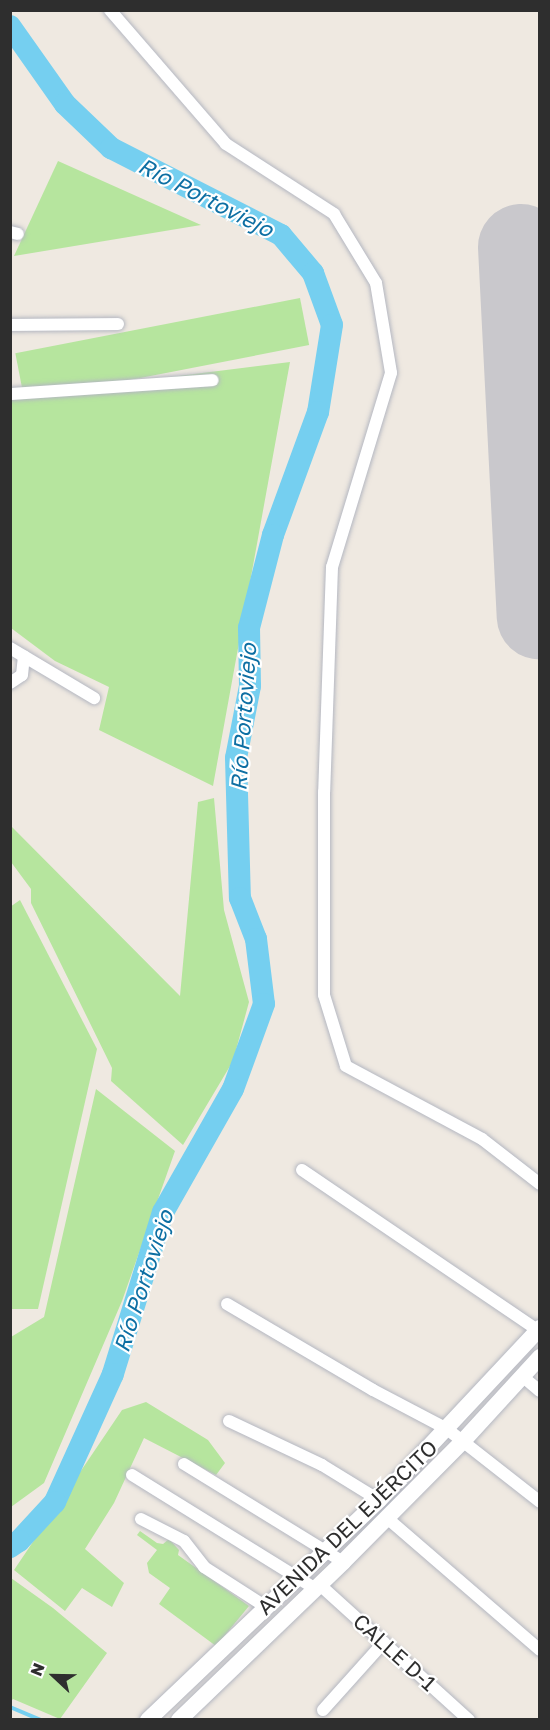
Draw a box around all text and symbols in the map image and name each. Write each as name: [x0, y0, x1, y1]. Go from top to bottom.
water label: Río Portoviejo: [134, 152, 278, 242]
water label: Río Portoviejo: [225, 642, 261, 792]
water label: Río Portoviejo: [108, 1207, 178, 1355]
street label: AVENIDA DEL EJÉRCITO: [252, 1434, 442, 1620]
street label: CALLE D-1: [348, 1608, 442, 1696]
north arrow: [24, 1646, 84, 1706]
text: N: [26, 1660, 49, 1679]

